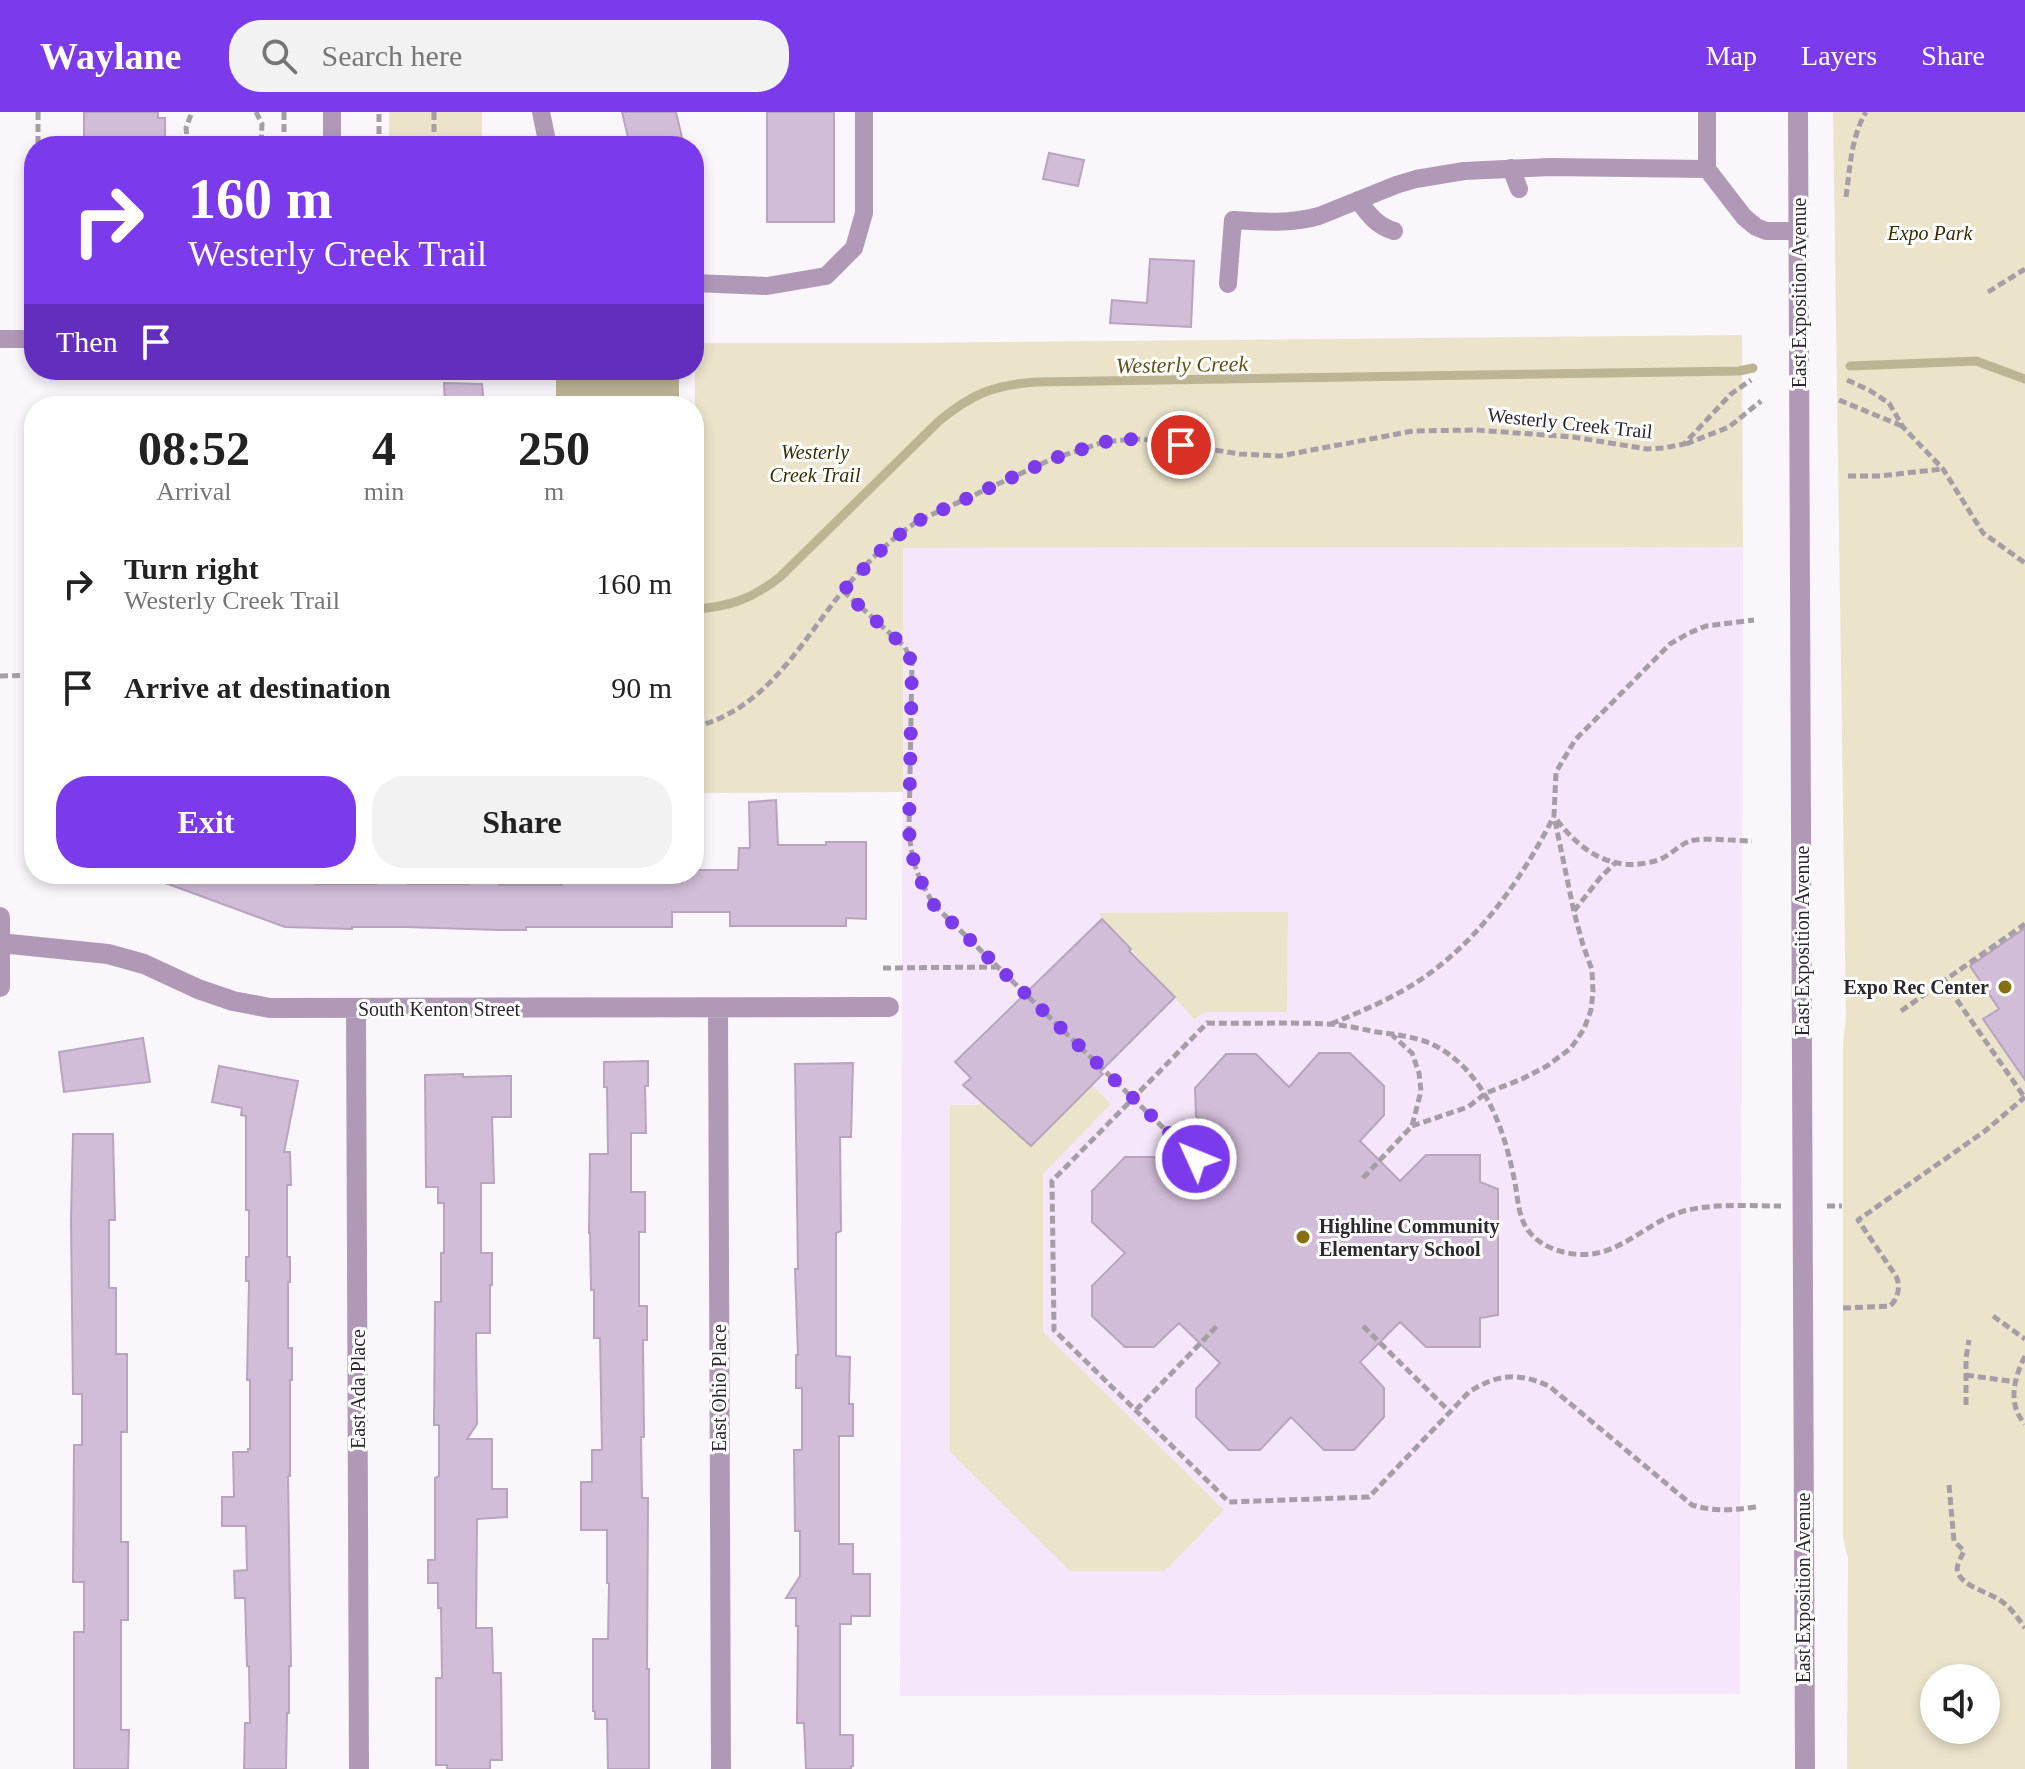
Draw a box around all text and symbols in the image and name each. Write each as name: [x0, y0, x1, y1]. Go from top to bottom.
search box: [229, 20, 789, 92]
icon: search: [257, 34, 301, 78]
text: Waylane: [40, 35, 181, 77]
text: Search here: [321, 39, 462, 72]
text: Map: [1706, 40, 1757, 71]
text: Layers: [1801, 40, 1877, 71]
text: Share: [1921, 40, 1985, 71]
icon: right: [56, 168, 160, 272]
text: 160 m: [188, 168, 333, 230]
street label: East Exposition Avenue: [1788, 198, 1811, 388]
park label: Expo Park: [1887, 222, 1974, 245]
text: Westerly Creek Trail: [188, 234, 487, 274]
icon: arrive: [134, 320, 178, 364]
text: Then: [56, 325, 118, 358]
water label: Westerly Creek: [1116, 351, 1250, 378]
street label: Westerly Creek Trail: [1486, 403, 1654, 444]
pin: [1147, 411, 1215, 479]
text: 08:52: [138, 422, 250, 475]
text: 4: [372, 422, 396, 475]
text: 250: [518, 422, 590, 475]
icon: arrive: [1159, 423, 1203, 467]
park label: Westerly Creek Trail: [770, 441, 861, 486]
text: Arrival: [156, 477, 231, 506]
text: min: [364, 477, 404, 506]
text: m: [544, 477, 564, 506]
text: Turn right: [124, 552, 259, 585]
icon: right: [56, 562, 100, 606]
text: 160 m: [596, 567, 672, 600]
text: Westerly Creek Trail: [124, 586, 340, 615]
icon: arrive: [56, 666, 100, 710]
text: Arrive at destination: [124, 671, 391, 704]
text: 90 m: [611, 671, 672, 704]
button: Exit: [56, 776, 356, 868]
button: Share: [372, 776, 672, 868]
street label: East Exposition Avenue: [1791, 846, 1814, 1036]
place label: Expo Rec Center: [1843, 976, 1989, 999]
marker: Expo Rec Center: [1996, 978, 2014, 996]
street label: South Kenton Street: [358, 998, 521, 1020]
position arrow: [1154, 1117, 1238, 1201]
place label: Highline Community Elementary School: [1319, 1215, 1500, 1261]
marker: Highline Community Elementary School: [1294, 1228, 1312, 1246]
street label: East Ohio Place: [708, 1324, 730, 1452]
street label: East Ada Place: [347, 1329, 369, 1449]
street label: East Exposition Avenue: [1792, 1493, 1815, 1683]
map controls: [1920, 1664, 2000, 1744]
button: sound: [1920, 1664, 2000, 1744]

